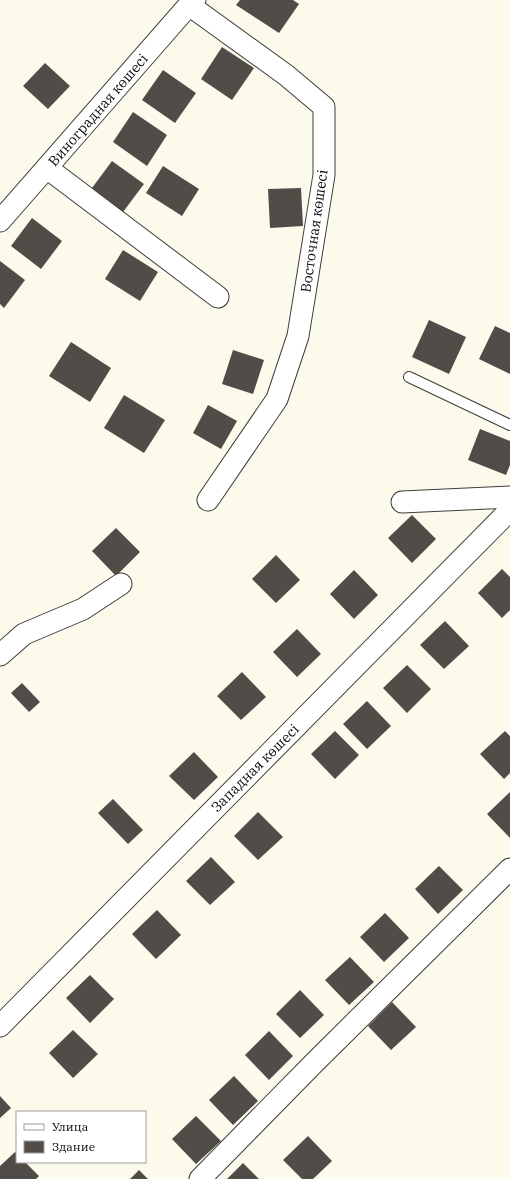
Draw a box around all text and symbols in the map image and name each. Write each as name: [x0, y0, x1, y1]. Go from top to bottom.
street label: Виноградная көшесі: [44, 50, 152, 170]
street label: Восточная көшесі: [296, 168, 332, 294]
street label: Западная көшесі: [207, 720, 303, 816]
legend: [16, 1111, 146, 1163]
text: Улица: [52, 1119, 89, 1134]
text: Здание: [52, 1139, 95, 1154]

